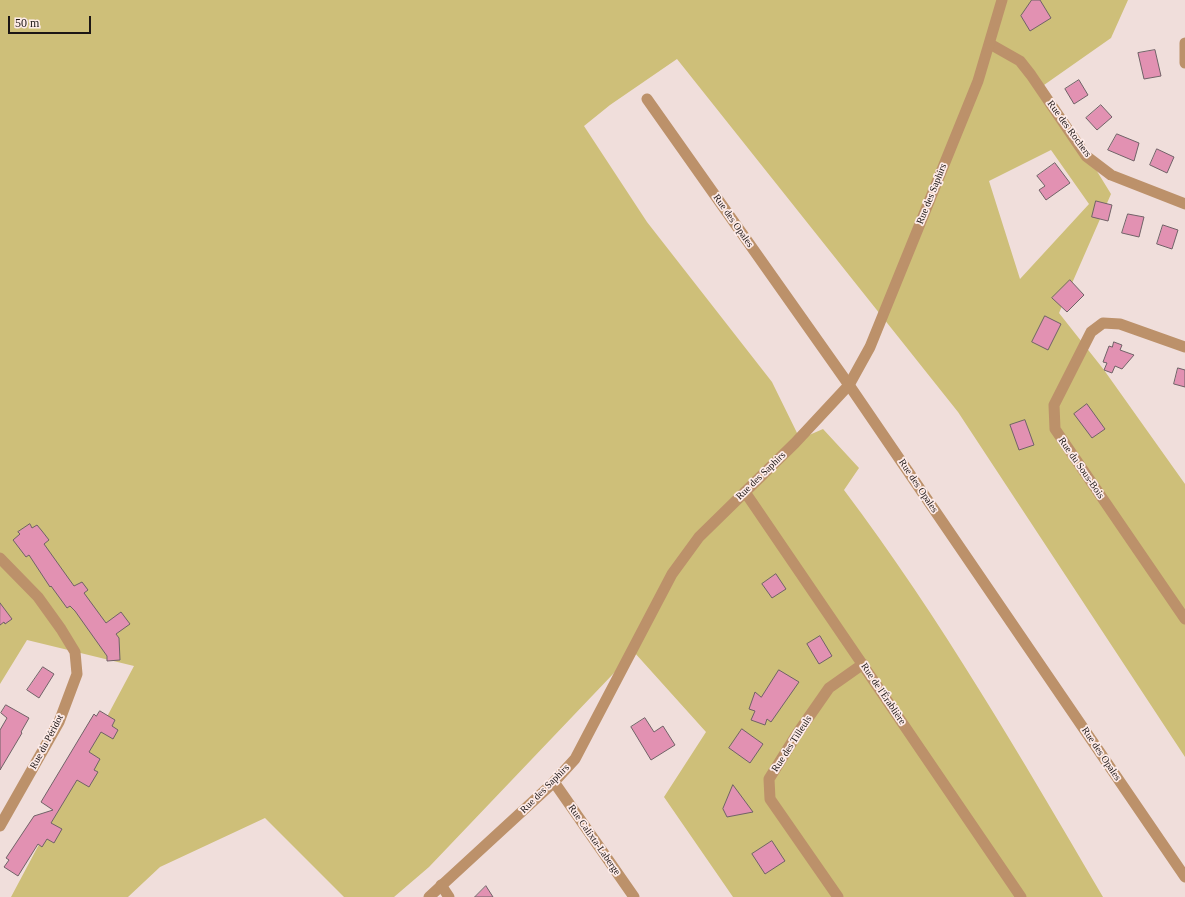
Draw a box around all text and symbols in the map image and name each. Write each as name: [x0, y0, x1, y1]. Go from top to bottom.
scale bar: [10, 8, 93, 34]
text: 50 m: [15, 16, 39, 30]
street label: Rue des Rochers: [1044, 98, 1094, 160]
street label: Rue des Saphirs: [914, 162, 950, 226]
street label: Rue des Opales: [710, 192, 756, 250]
street label: Rue du Sous-Bois: [1055, 435, 1107, 501]
street label: Rue des Saphirs: [734, 449, 788, 503]
street label: Rue des Opales: [896, 457, 940, 515]
street label: Rue de l'Érablière: [858, 661, 908, 727]
street label: Rue du Péridot: [28, 713, 66, 771]
street label: Rue des Tilleuls: [769, 714, 815, 774]
street label: Rue des Opales: [1079, 725, 1123, 783]
street label: Rue des Saphirs: [518, 762, 572, 816]
street label: Rue Calixta-Laberge: [565, 802, 623, 878]

